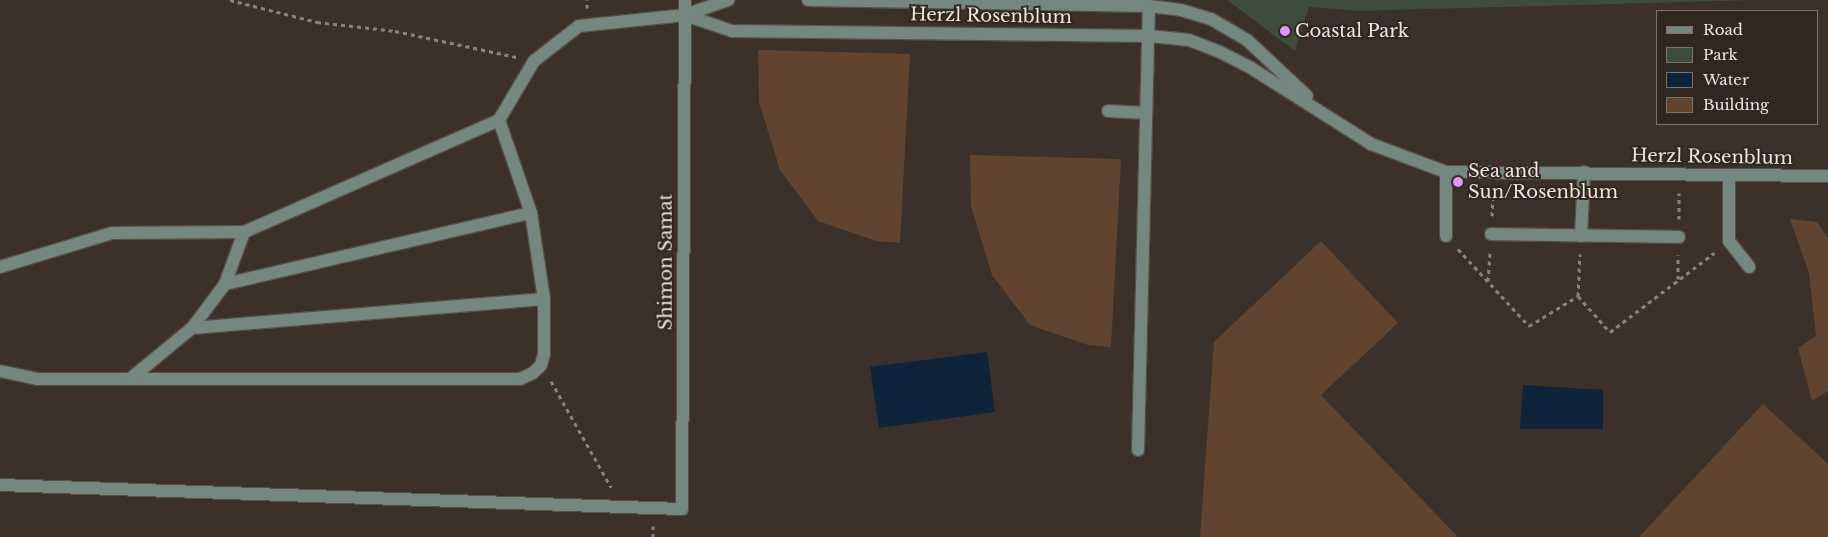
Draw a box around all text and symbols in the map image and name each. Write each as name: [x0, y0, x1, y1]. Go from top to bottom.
street label: Herzl Rosenblum: [910, 4, 1072, 28]
legend: [1656, 10, 1818, 125]
place label: Coastal Park: [1295, 20, 1409, 42]
text: Road: [1703, 20, 1743, 39]
marker: Coastal Park: [1279, 25, 1291, 37]
text: Park: [1703, 45, 1738, 64]
text: Water: [1703, 70, 1749, 89]
text: Building: [1703, 95, 1769, 114]
street label: Herzl Rosenblum: [1631, 145, 1793, 169]
place label: Sea and Sun/Rosenblum: [1468, 161, 1618, 203]
marker: Sea and Sun/Rosenblum: [1452, 176, 1464, 188]
street label: Shimon Samat: [655, 194, 677, 330]

